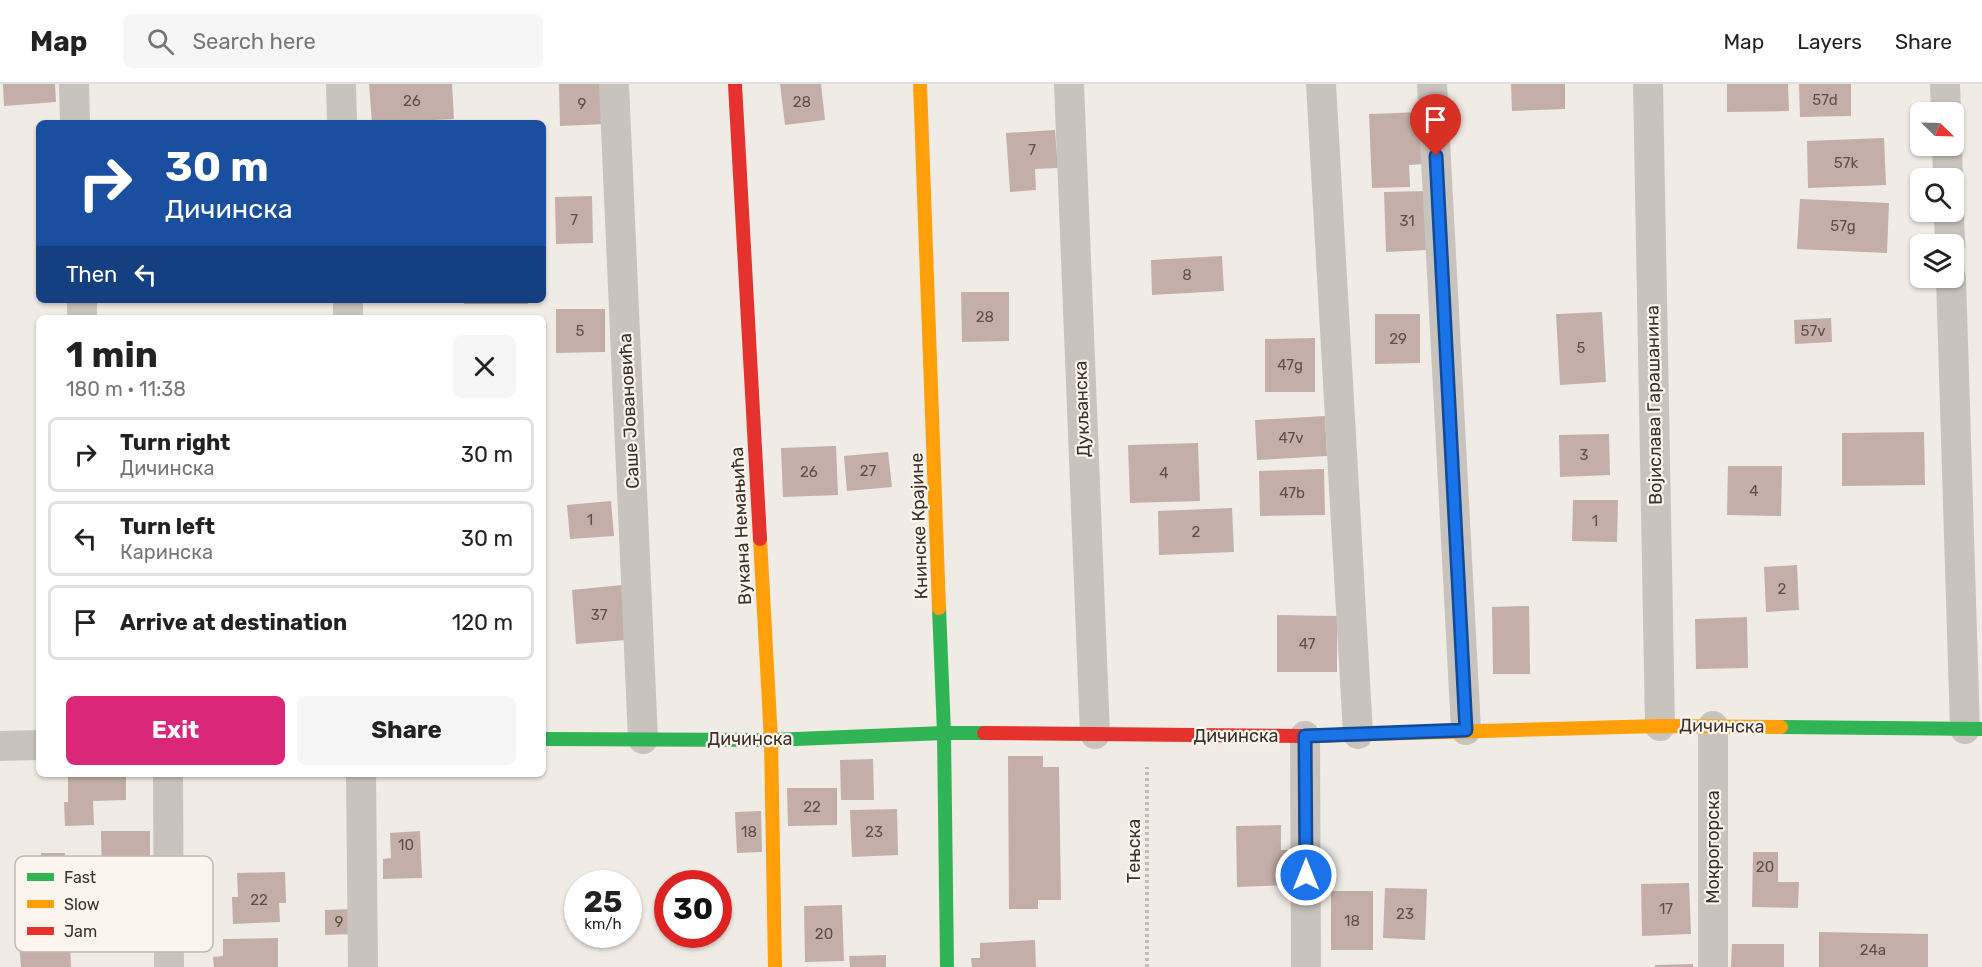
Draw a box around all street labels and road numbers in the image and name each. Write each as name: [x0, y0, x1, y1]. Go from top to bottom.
street label: Војислава Гарашанина: [1641, 305, 1667, 505]
street label: Саше Јовановића: [614, 333, 644, 489]
street label: Дукљанска: [1069, 360, 1095, 458]
street label: Вукана Немањића: [726, 446, 756, 606]
street label: Книнске Крајине: [905, 452, 933, 600]
street label: Дичинска: [1679, 714, 1765, 738]
street label: Дичинска: [1193, 725, 1279, 747]
street label: Дичинска: [707, 728, 793, 750]
street label: Мокрогорска: [1702, 790, 1724, 904]
street label: Тењска: [1123, 819, 1145, 883]

